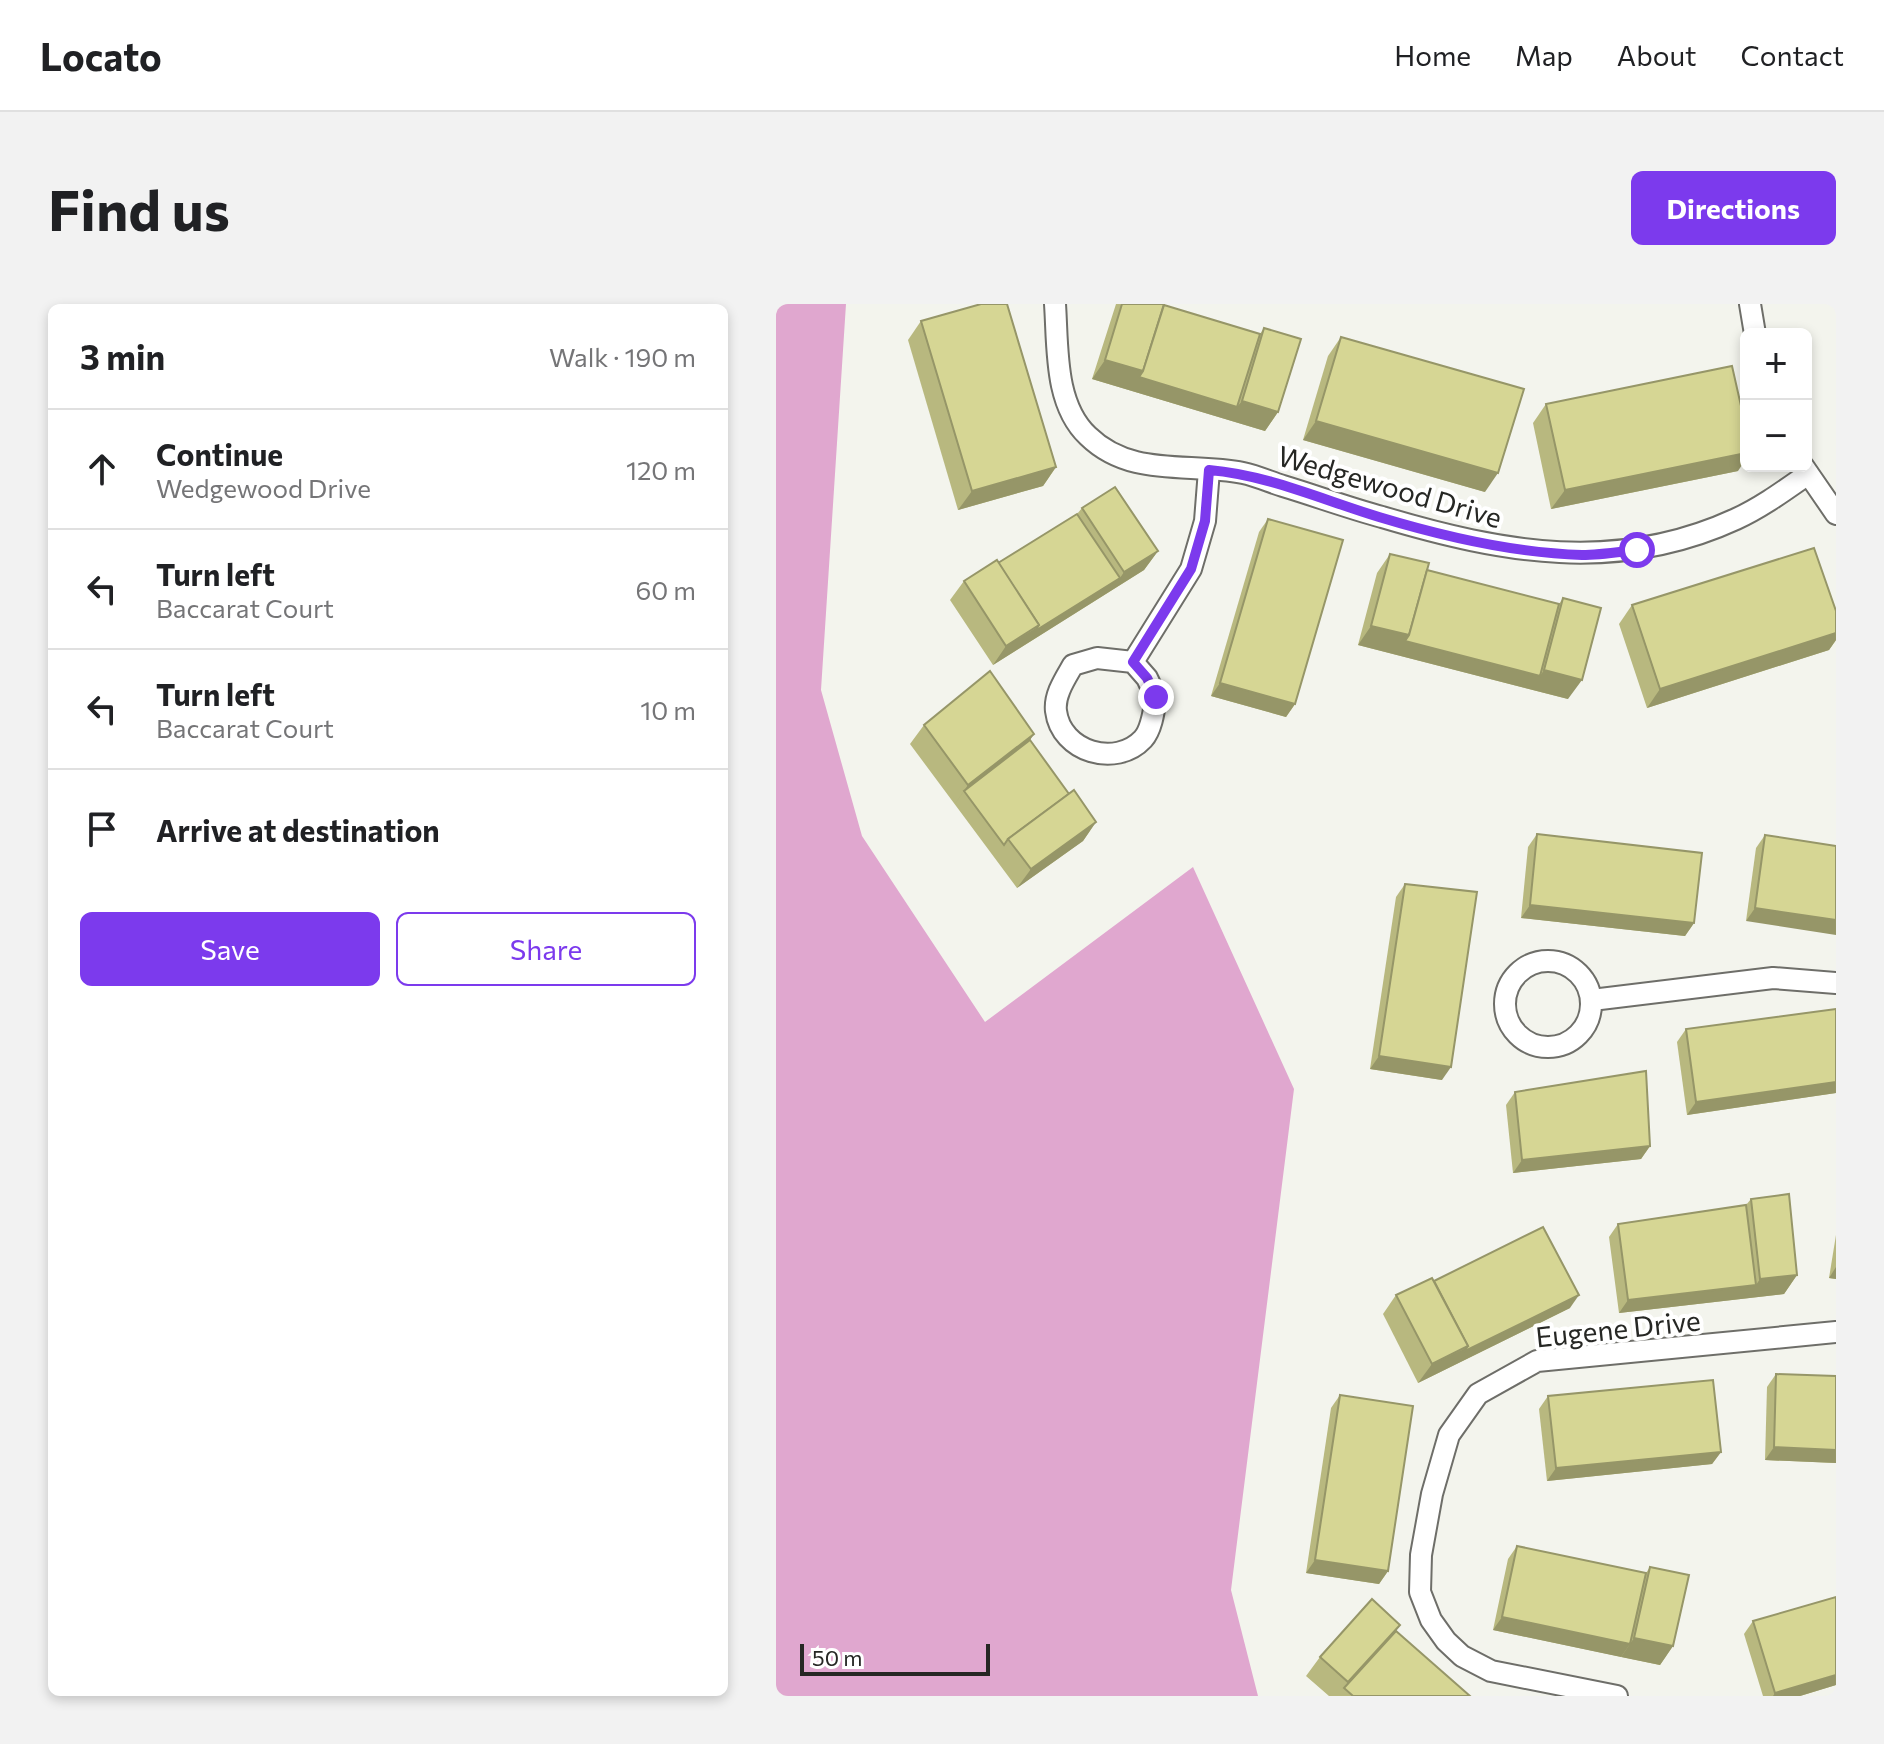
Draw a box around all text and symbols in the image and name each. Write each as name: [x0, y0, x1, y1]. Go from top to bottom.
text: Locato: [40, 32, 162, 79]
text: Home: [1394, 38, 1471, 72]
text: Map: [1515, 38, 1573, 72]
text: About: [1617, 38, 1697, 72]
text: Contact: [1741, 38, 1844, 72]
button: Directions: [1631, 171, 1836, 245]
text: Find us: [48, 174, 230, 243]
map controls: [1740, 328, 1812, 472]
button: +: [1740, 328, 1812, 400]
text: 3 min: [80, 335, 165, 377]
text: Walk · 190 m: [549, 341, 696, 372]
button: −: [1740, 400, 1812, 472]
text: Continue: [156, 435, 283, 472]
street label: Wedgewood Drive: [1274, 438, 1506, 534]
icon: ahead: [80, 447, 124, 491]
text: 120 m: [626, 454, 696, 485]
text: Wedgewood Drive: [156, 472, 371, 503]
route start: [1619, 532, 1655, 568]
text: Turn left: [156, 555, 275, 592]
icon: left: [80, 567, 124, 611]
text: 60 m: [636, 574, 696, 605]
text: Baccarat Court: [156, 592, 334, 623]
text: Turn left: [156, 675, 275, 712]
route end: [1138, 679, 1174, 715]
icon: left: [80, 687, 124, 731]
text: 10 m: [640, 694, 696, 725]
text: Baccarat Court: [156, 712, 334, 743]
icon: arrive: [80, 807, 124, 851]
text: Arrive at destination: [156, 811, 440, 848]
button: Save: [80, 912, 380, 986]
button: Share: [396, 912, 696, 986]
street label: Eugene Drive: [1534, 1302, 1702, 1354]
scale bar: [800, 1640, 990, 1676]
text: 50 m: [812, 1644, 862, 1671]

